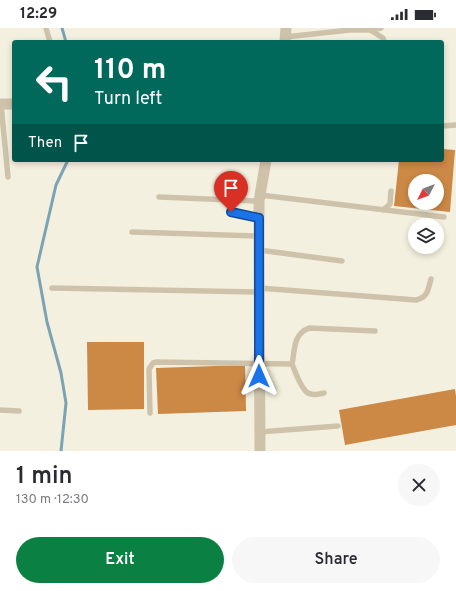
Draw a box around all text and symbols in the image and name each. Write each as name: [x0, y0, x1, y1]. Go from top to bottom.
text: 12:29: [20, 5, 57, 24]
text: 110 m: [94, 53, 166, 89]
icon: left: [28, 56, 80, 108]
text: Turn left: [94, 88, 162, 111]
icon: arrive: [70, 132, 92, 154]
text: Then: [28, 134, 62, 153]
pin: [214, 171, 248, 212]
north arrow: [408, 174, 444, 210]
map controls: [408, 174, 444, 254]
icon: arrive: [220, 177, 242, 199]
button: layers: [408, 218, 444, 254]
position arrow: [238, 355, 280, 397]
text: 1 min: [16, 462, 73, 492]
button: close: [398, 464, 440, 506]
text: 130 m · 12:30: [16, 492, 89, 508]
button: Exit: [16, 537, 224, 583]
button: Share: [232, 537, 440, 583]

